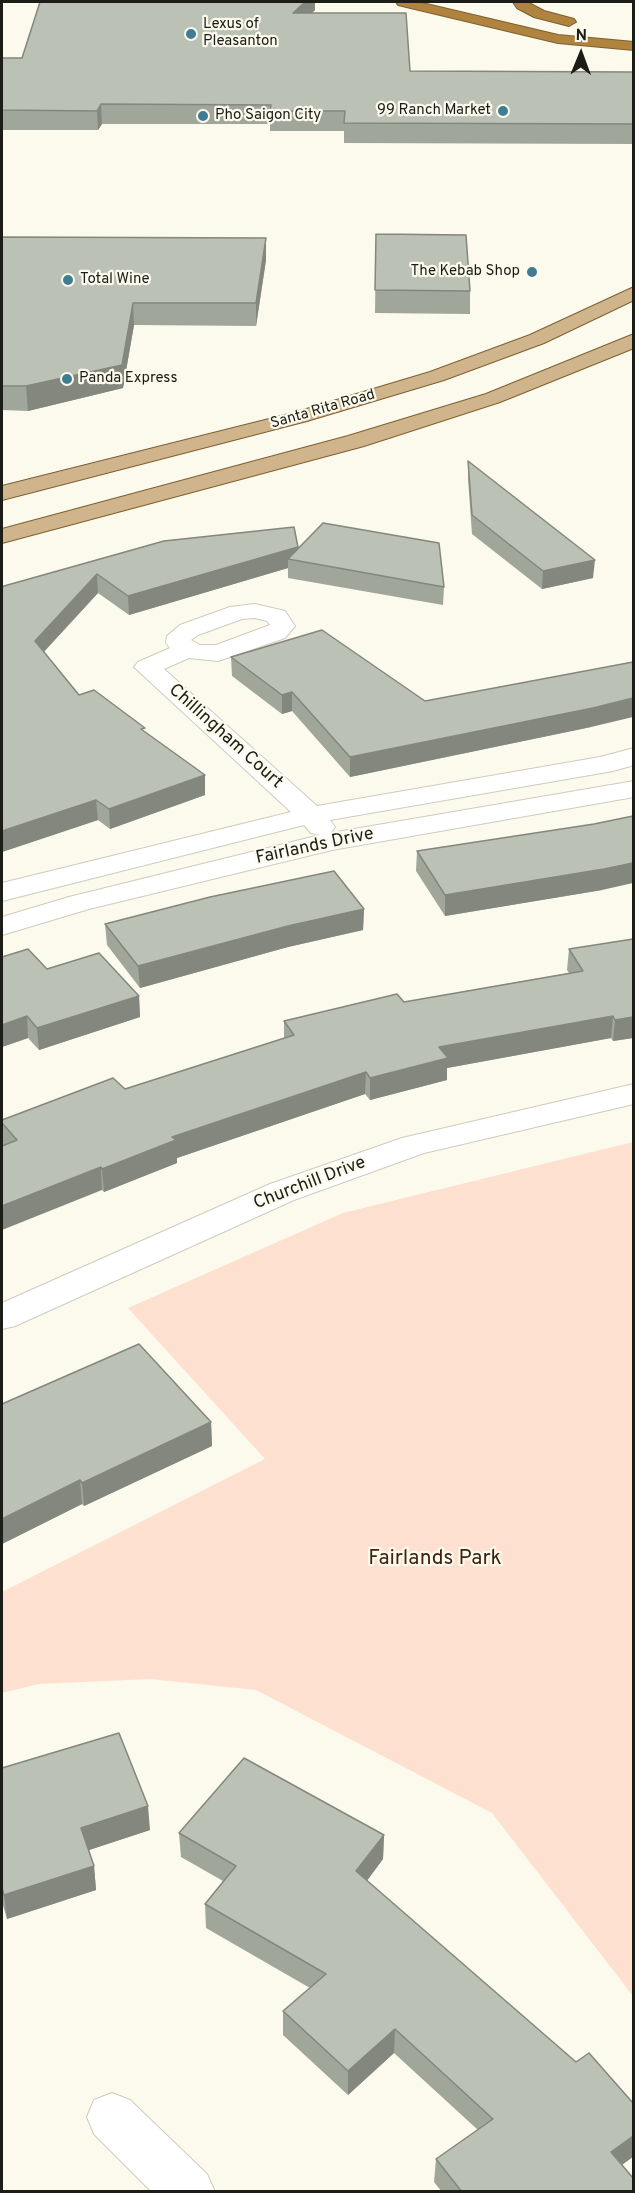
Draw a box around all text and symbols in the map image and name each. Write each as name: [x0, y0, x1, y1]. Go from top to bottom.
place label: Lexus of Pleasanton: [203, 16, 278, 51]
north arrow: [551, 24, 611, 84]
text: N: [575, 26, 587, 46]
marker: Lexus of Pleasanton: [184, 27, 198, 41]
place label: 99 Ranch Market: [377, 102, 491, 120]
marker: 99 Ranch Market: [496, 104, 510, 118]
place label: Pho Saigon City: [215, 107, 321, 125]
marker: Pho Saigon City: [196, 109, 210, 123]
place label: The Kebab Shop: [410, 263, 520, 281]
marker: The Kebab Shop: [525, 265, 539, 279]
place label: Total Wine: [80, 271, 150, 289]
marker: Total Wine: [61, 273, 75, 287]
place label: Panda Express: [79, 370, 177, 388]
marker: Panda Express: [60, 372, 74, 386]
street label: Santa Rita Road: [269, 387, 377, 433]
street label: Chillingham Court: [163, 680, 287, 794]
street label: Fairlands Drive: [254, 824, 376, 870]
street label: Churchill Drive: [251, 1153, 369, 1215]
park label: Fairlands Park: [368, 1547, 502, 1573]

